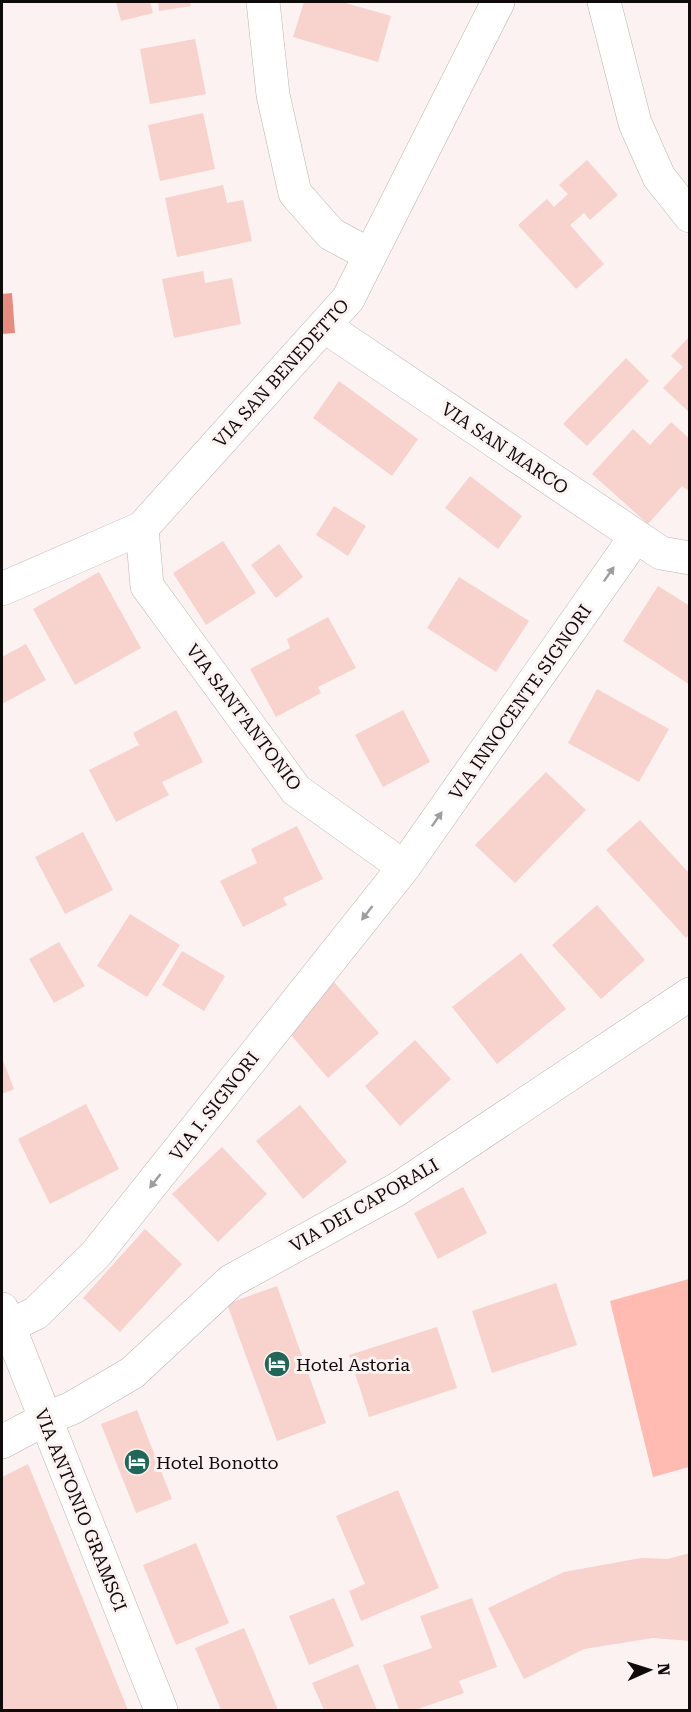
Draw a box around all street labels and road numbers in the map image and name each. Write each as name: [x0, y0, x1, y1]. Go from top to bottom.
street label: VIA SAN BENEDETTO: [209, 295, 353, 451]
street label: VIA SAN MARCO: [438, 398, 572, 498]
street label: VIA INNOCENTE SIGNORI: [445, 600, 595, 804]
street label: VIA SANT'ANTONIO: [182, 640, 306, 794]
street label: VIA I. SIGNORI: [165, 1047, 263, 1165]
street label: VIA DEI CAPORALI: [286, 1154, 442, 1256]
street label: VIA ANTONIO GRAMSCI: [31, 1406, 131, 1614]

